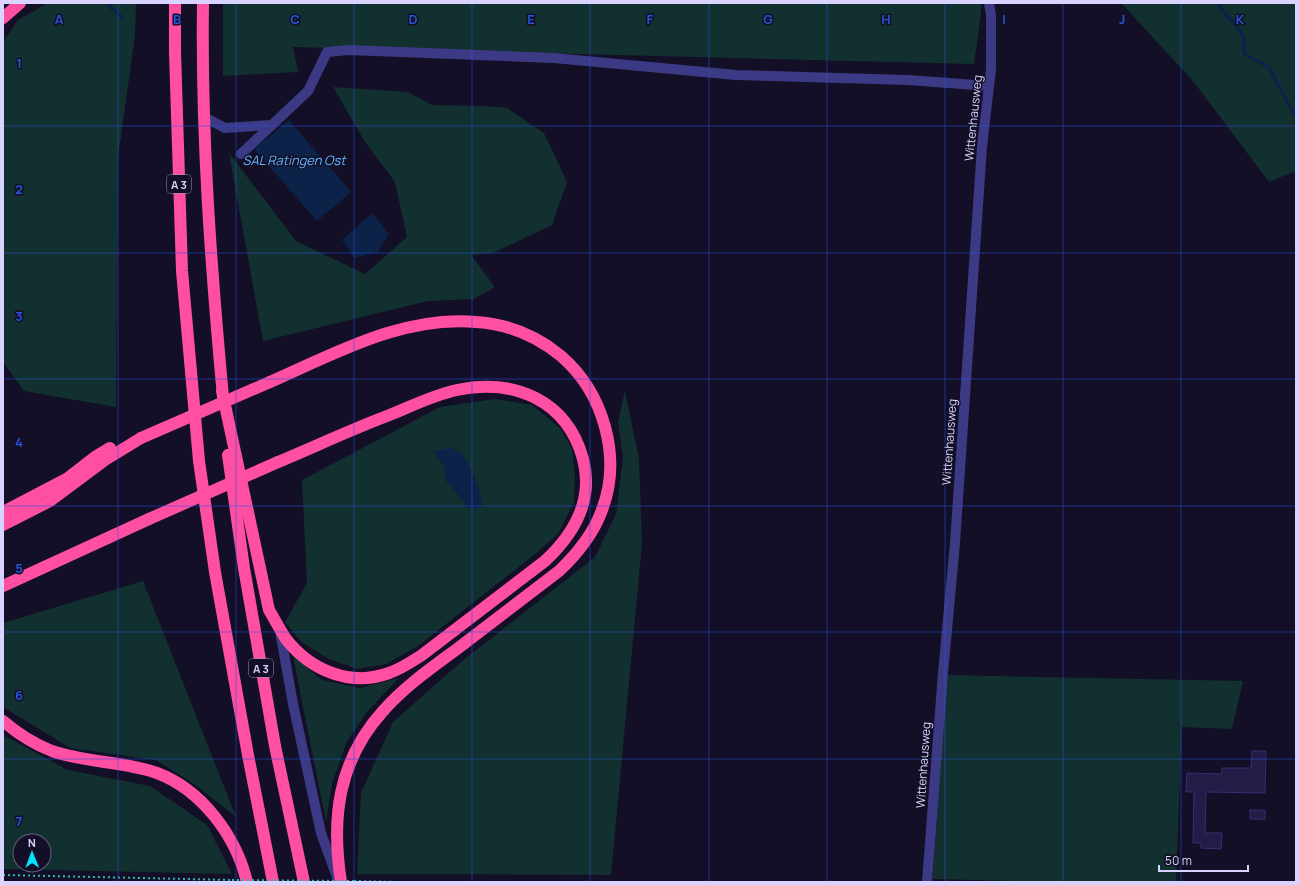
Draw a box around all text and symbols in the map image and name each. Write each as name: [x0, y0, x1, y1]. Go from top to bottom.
text: A: [55, 10, 64, 28]
text: B: [173, 10, 181, 28]
text: C: [290, 10, 300, 28]
text: D: [408, 10, 418, 28]
text: E: [527, 10, 535, 28]
text: F: [647, 10, 654, 28]
text: G: [763, 10, 773, 28]
text: H: [881, 10, 891, 28]
text: I: [1002, 10, 1006, 28]
text: J: [1119, 10, 1125, 28]
text: K: [1236, 10, 1245, 28]
text: 1: [16, 54, 22, 72]
street label: Wittenhausweg: [960, 74, 986, 162]
water label: SAL Ratingen Ost: [242, 151, 347, 169]
road number: A 3: [167, 175, 191, 193]
text: 2: [15, 180, 23, 198]
text: 3: [15, 307, 23, 325]
street label: Wittenhausweg: [937, 398, 961, 486]
text: 4: [15, 433, 23, 451]
text: 5: [15, 559, 23, 577]
road number: A 3: [249, 659, 273, 677]
text: 6: [15, 686, 23, 704]
street label: Wittenhausweg: [911, 721, 935, 809]
text: 7: [16, 812, 23, 830]
north arrow: [12, 833, 52, 873]
text: N: [28, 835, 36, 850]
scale bar: [1159, 847, 1248, 873]
text: 50 m: [1165, 852, 1192, 869]

